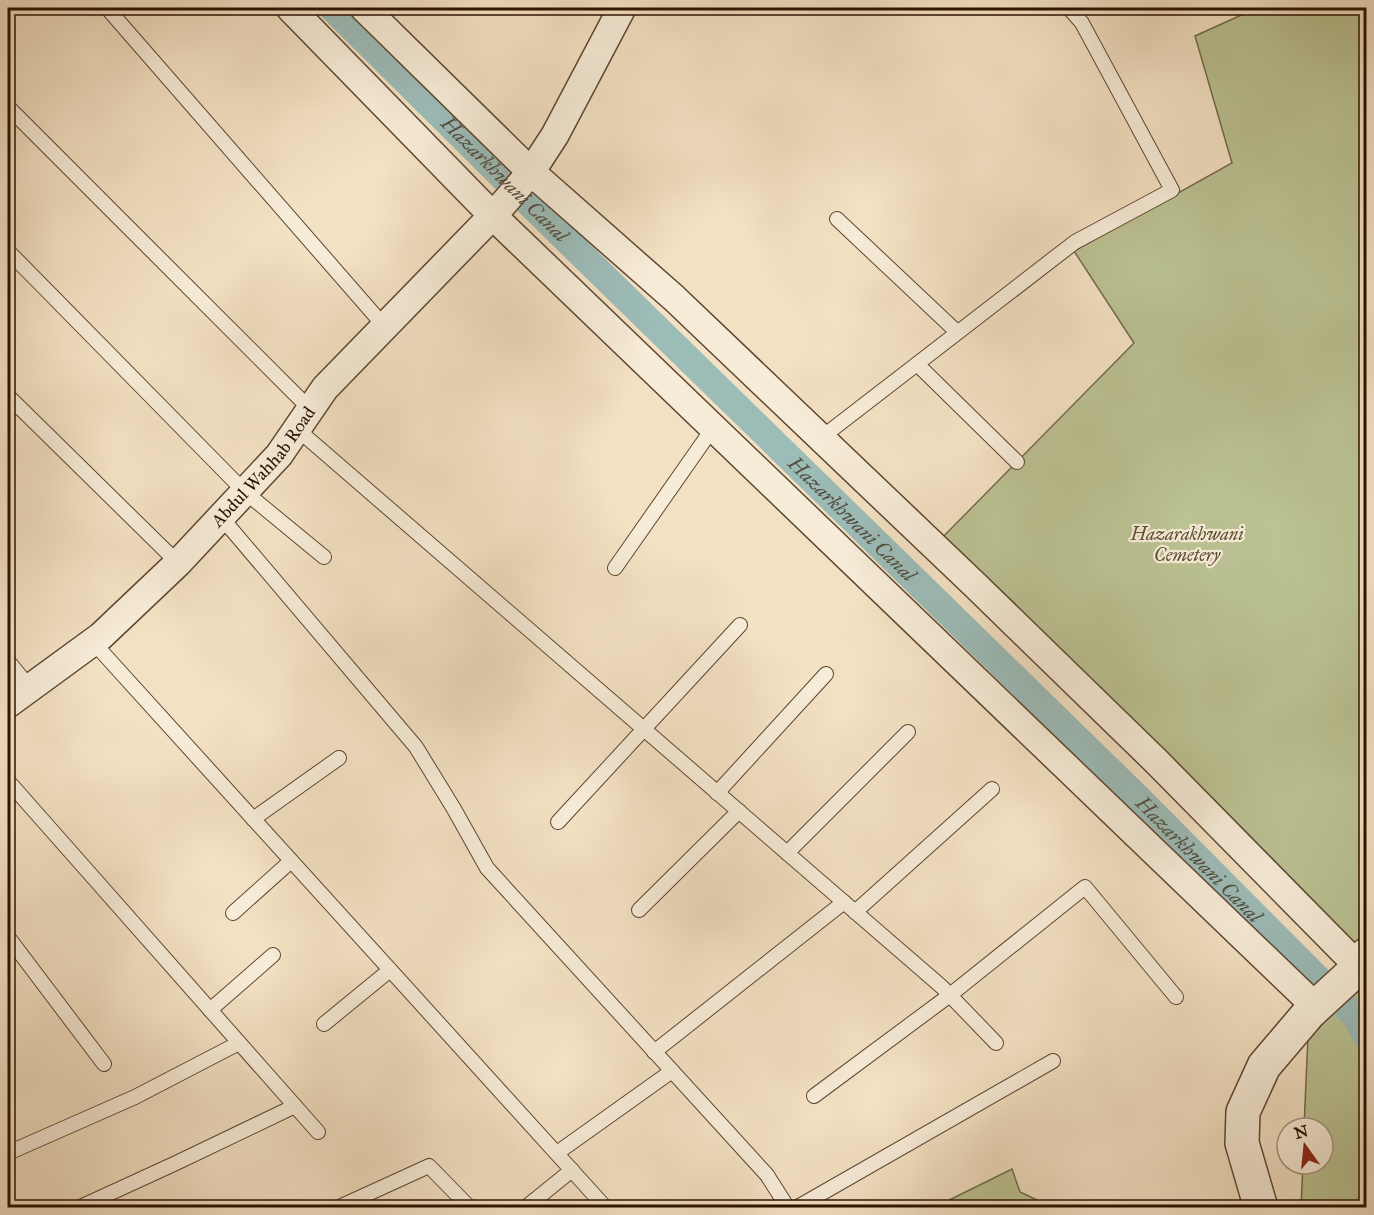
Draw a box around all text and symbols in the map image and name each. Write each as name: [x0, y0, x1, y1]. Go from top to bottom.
water label: Hazarkhwani Canal: [435, 110, 574, 248]
street label: Abdul Wahhab Road: [206, 402, 320, 532]
water label: Hazarkhwani Canal: [783, 451, 922, 588]
park label: Hazarakhwani Cemetery: [1130, 523, 1243, 566]
water label: Hazarkhwani Canal: [1130, 790, 1268, 929]
north arrow: [1275, 1116, 1335, 1176]
text: N: [1292, 1121, 1311, 1143]

